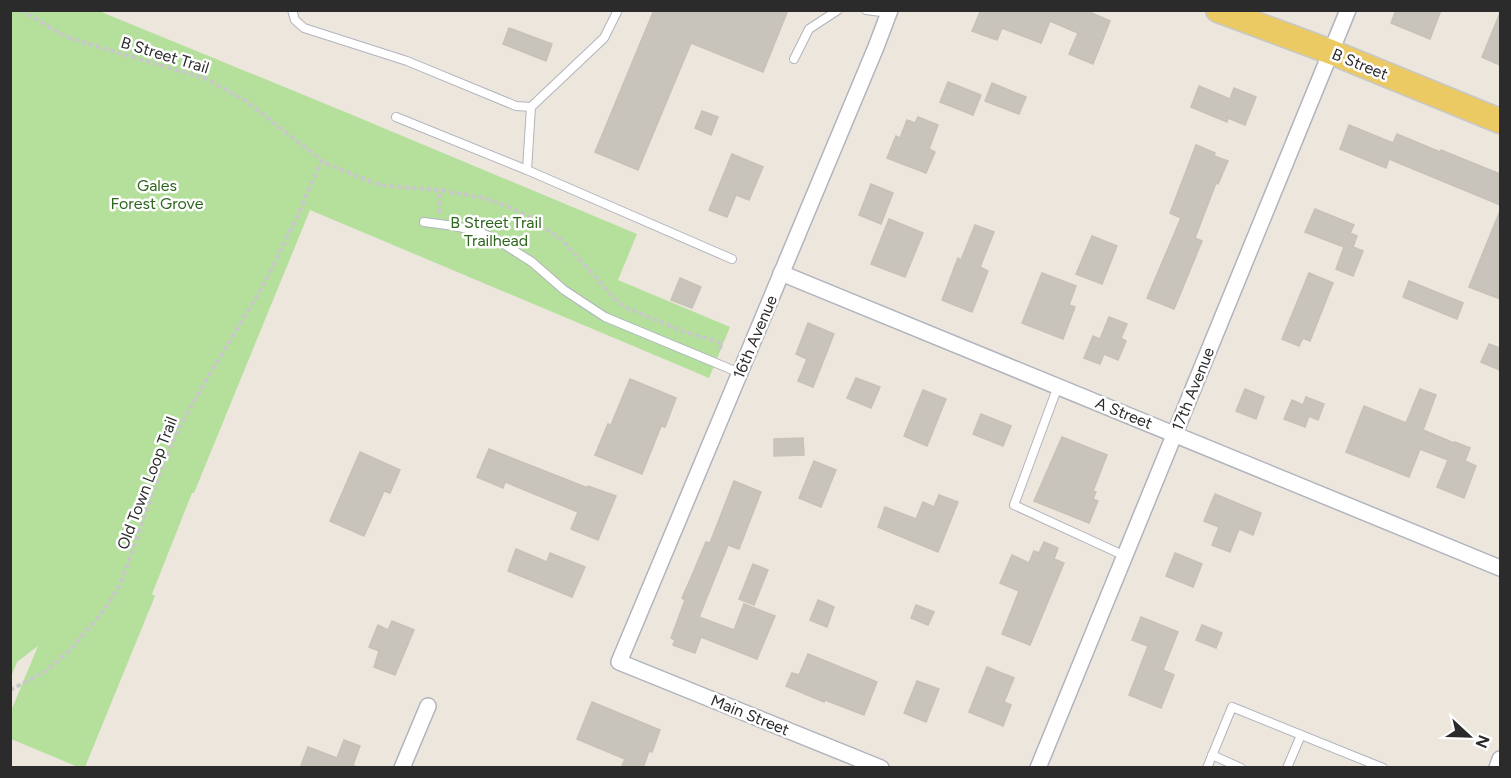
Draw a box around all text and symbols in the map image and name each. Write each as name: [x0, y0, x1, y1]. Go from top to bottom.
street label: B Street Trail: [119, 33, 211, 77]
street label: B Street: [1329, 44, 1391, 84]
park label: Gales Forest Grove: [111, 176, 204, 213]
park label: B Street Trail Trailhead: [450, 213, 542, 250]
street label: 16th Avenue: [729, 292, 781, 382]
street label: 17th Avenue: [1168, 344, 1218, 433]
street label: A Street: [1093, 393, 1155, 433]
street label: Old Town Loop Trail: [113, 414, 181, 552]
street label: Main Street: [708, 691, 792, 739]
north arrow: [1439, 706, 1499, 766]
text: N: [1471, 732, 1494, 751]

